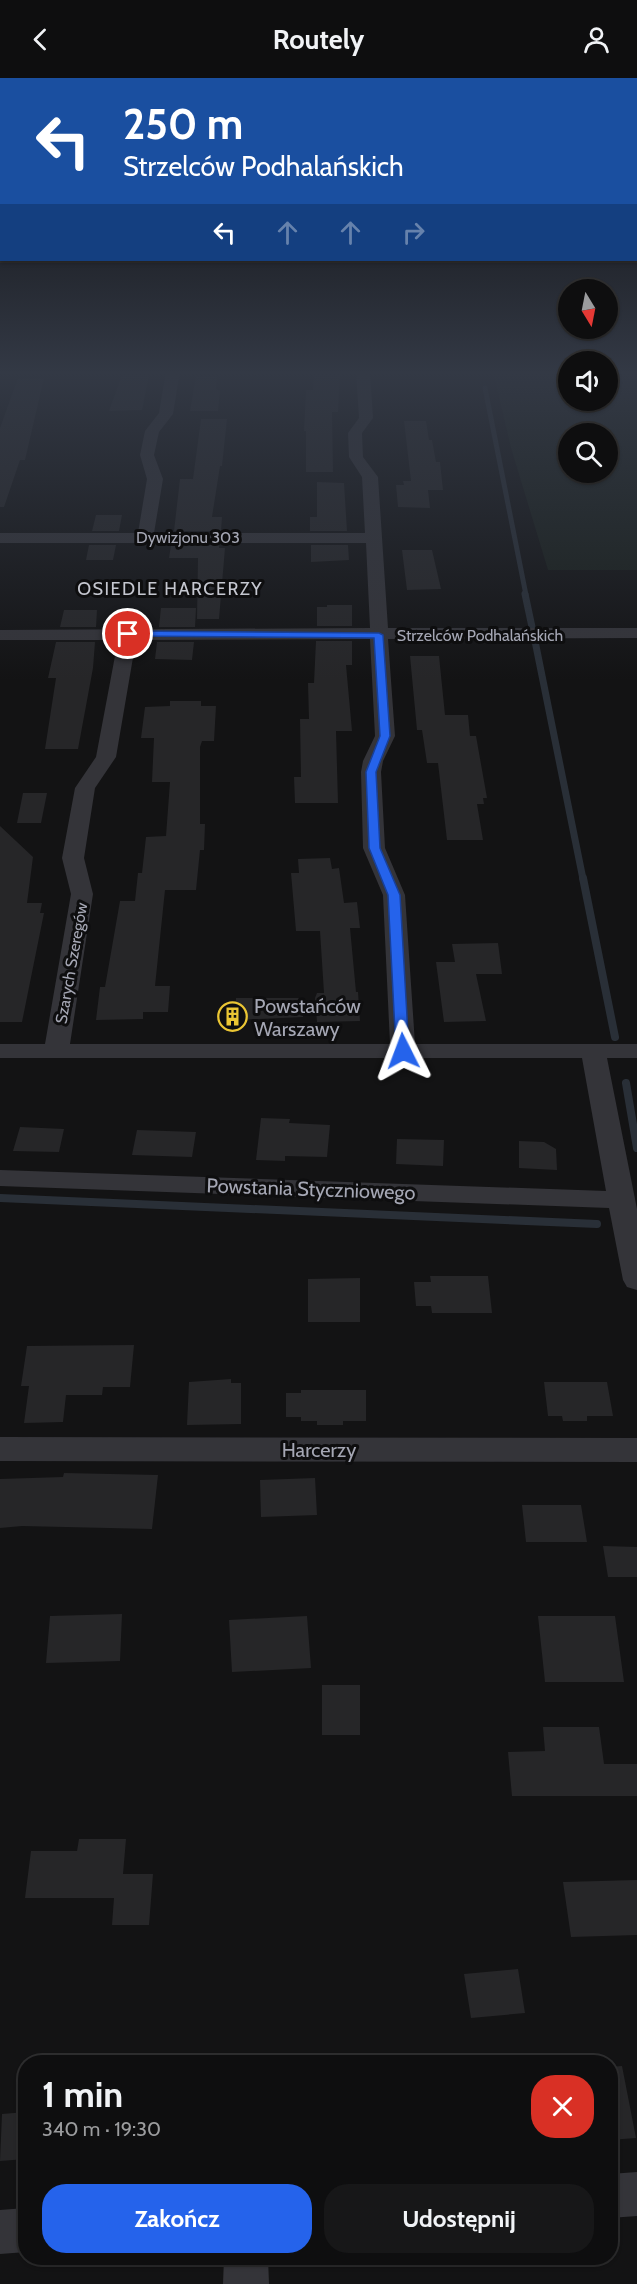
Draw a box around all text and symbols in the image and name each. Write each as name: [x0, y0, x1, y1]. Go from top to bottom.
icon: back: [24, 23, 57, 56]
text: Routely: [273, 23, 364, 56]
icon: person: [580, 23, 613, 56]
text: 250 m: [123, 98, 243, 150]
icon: left: [24, 102, 102, 180]
text: Strzelców Podhalańskich: [123, 150, 404, 183]
icon: left: [208, 216, 241, 249]
icon: ahead: [271, 216, 304, 249]
icon: ahead: [334, 216, 367, 249]
icon: right: [397, 216, 430, 249]
north arrow: [558, 279, 618, 339]
map controls: [558, 279, 618, 483]
button: sound: [558, 351, 618, 411]
button: search: [558, 423, 618, 483]
street label: Dywizjonu 303: [136, 528, 240, 547]
district label: OSIEDLE HARCERZY: [77, 578, 263, 600]
pin: [102, 608, 153, 659]
icon: arrive: [111, 617, 144, 650]
street label: Strzelców Podhalańskich: [397, 626, 563, 645]
street label: Szarych Szeregów: [51, 901, 92, 1025]
place label: Powstańców Warszawy: [254, 994, 361, 1041]
building icon: Powstańców Warszawy: [217, 1001, 249, 1033]
position arrow: [371, 1019, 435, 1083]
street label: Powstania Styczniowego: [206, 1173, 416, 1205]
street label: Harcerzy: [282, 1438, 356, 1462]
text: 1 min: [42, 2072, 123, 2116]
button: close: [531, 2075, 594, 2138]
text: 340 m · 19:30: [42, 2117, 161, 2141]
button: Zakończ: [42, 2184, 312, 2253]
button: Udostępnij: [324, 2184, 594, 2253]

